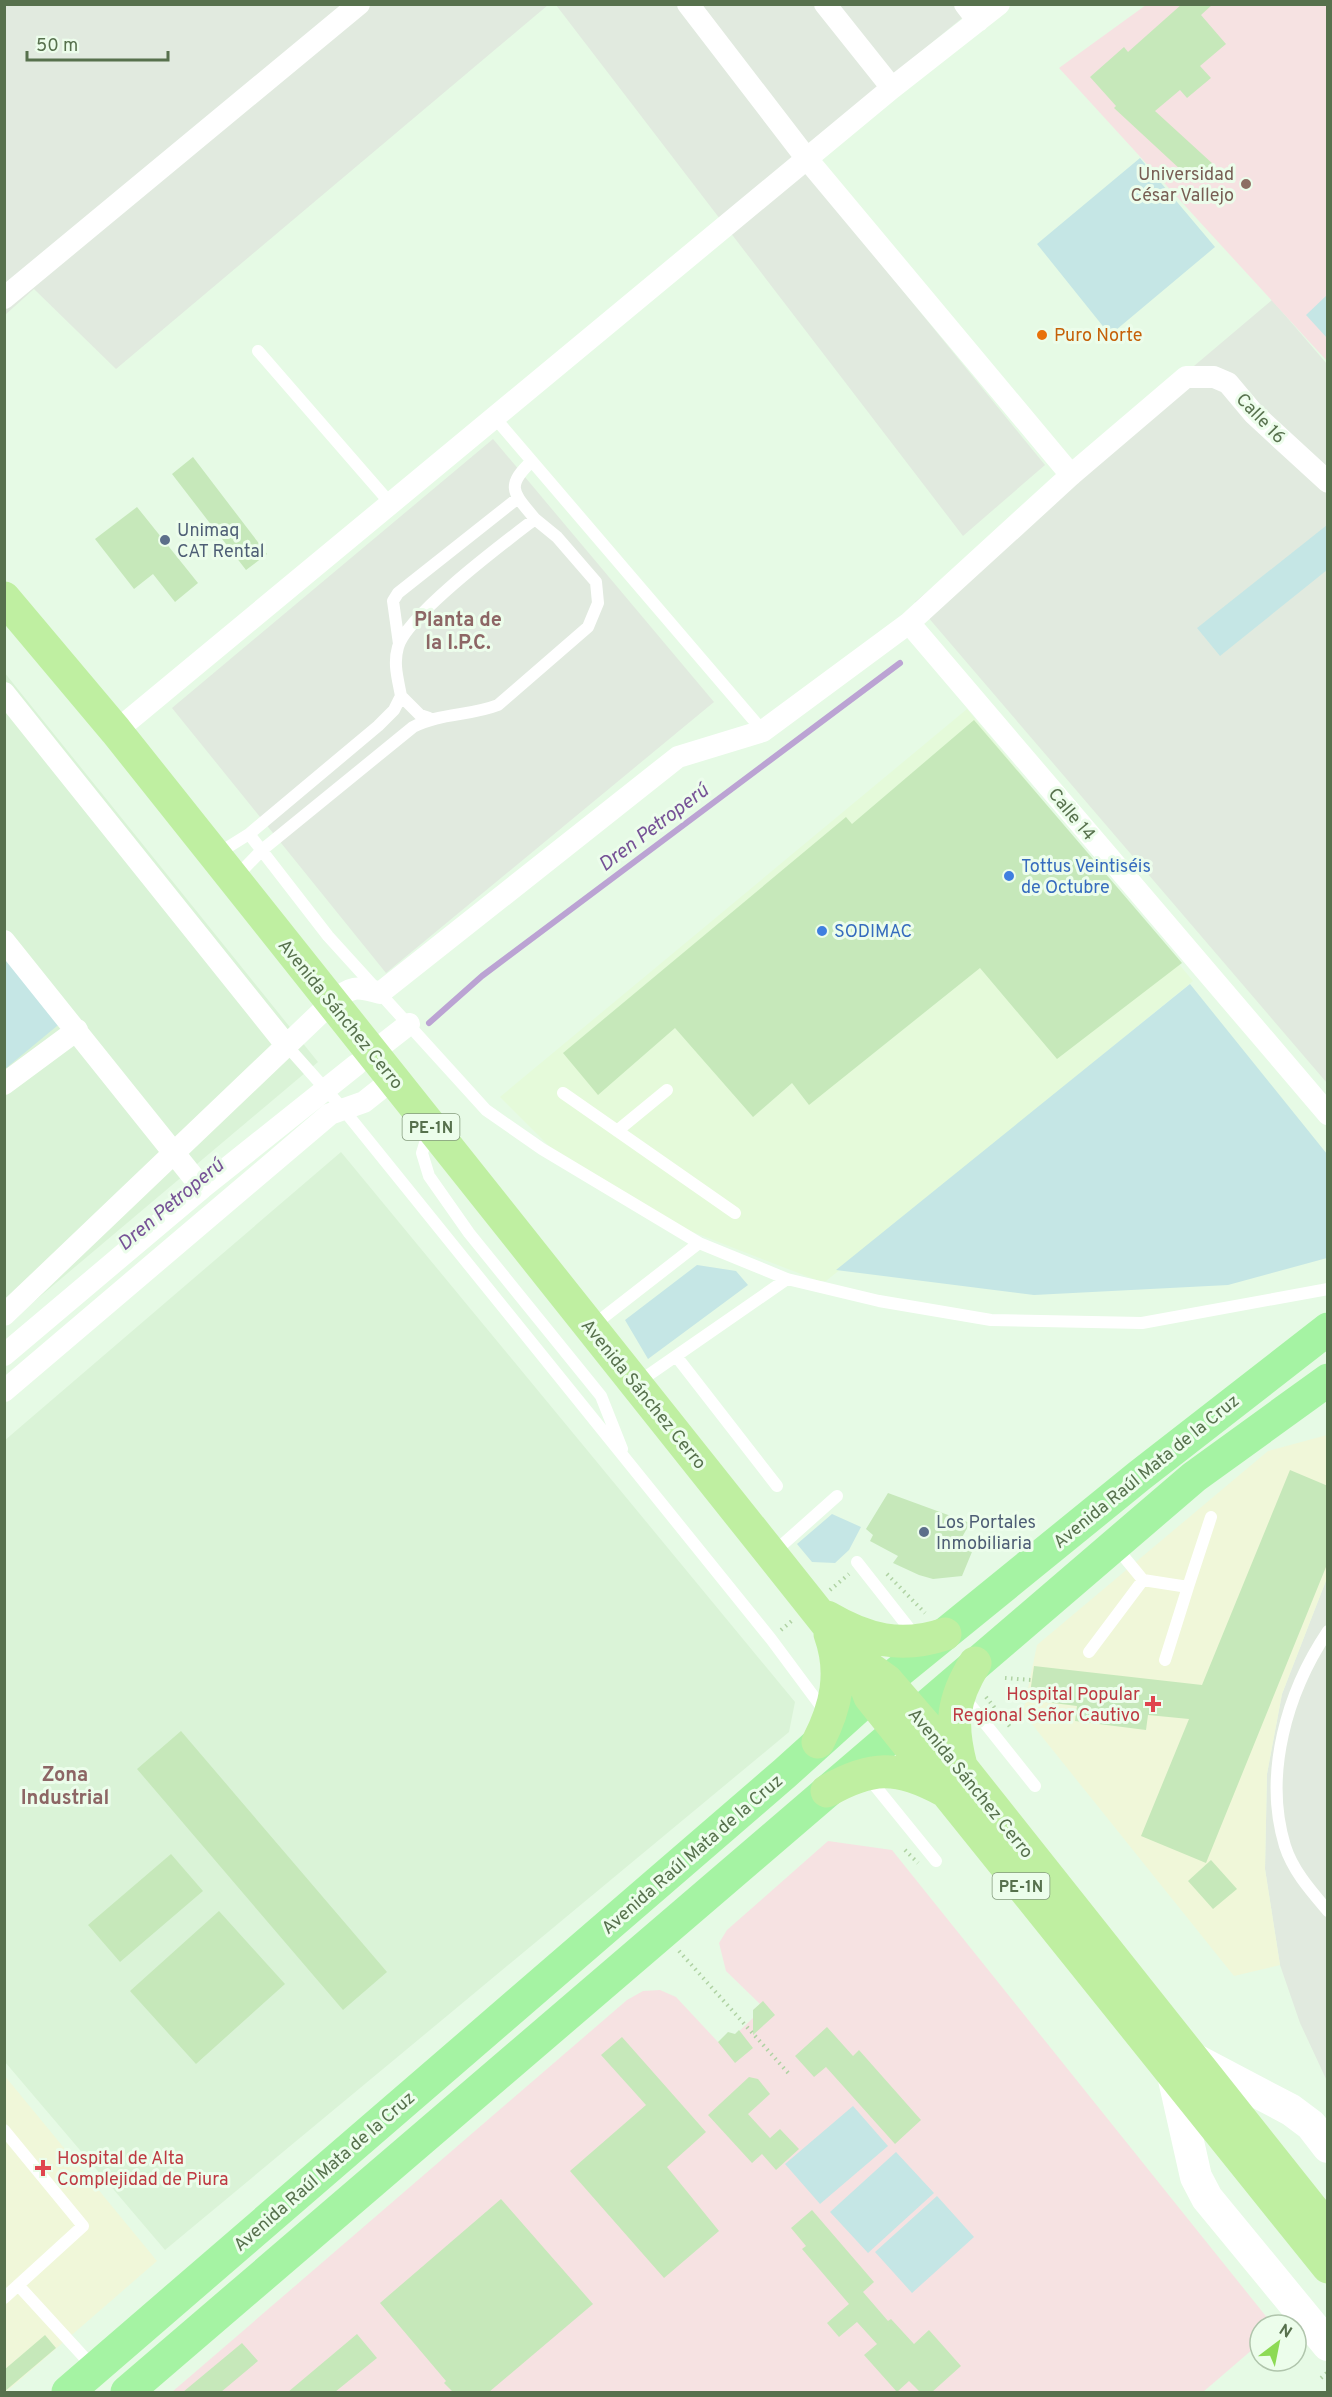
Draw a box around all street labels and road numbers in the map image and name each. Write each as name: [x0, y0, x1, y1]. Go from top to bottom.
street label: Calle 16: [1230, 389, 1290, 449]
street label: Calle 14: [1042, 784, 1100, 846]
street label: Avenida Sánchez Cerro: [272, 935, 408, 1095]
road number: PE-1N: [402, 1114, 460, 1140]
street label: Avenida Sánchez Cerro: [575, 1315, 711, 1475]
street label: Avenida Raúl Mata de la Cruz: [1049, 1390, 1245, 1554]
street label: Avenida Sánchez Cerro: [902, 1704, 1038, 1864]
street label: Avenida Raúl Mata de la Cruz: [598, 1770, 788, 1940]
road number: PE-1N: [992, 1873, 1050, 1899]
street label: Avenida Raúl Mata de la Cruz: [230, 2087, 420, 2257]

